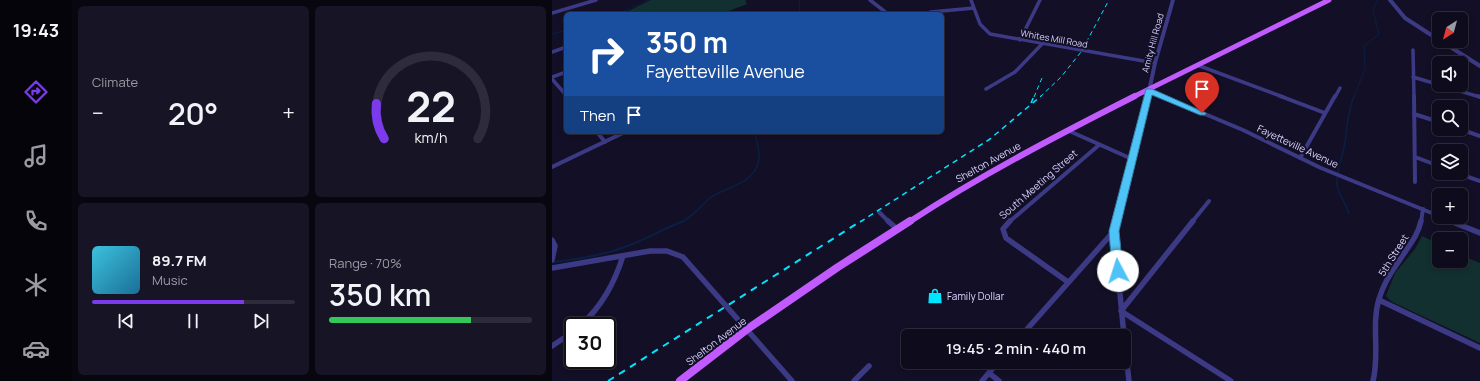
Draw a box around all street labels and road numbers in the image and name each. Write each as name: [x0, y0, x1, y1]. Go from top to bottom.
street label: Amity Hill Road: [1138, 12, 1167, 74]
street label: Whites Mill Road: [1019, 26, 1089, 51]
street label: Fayetteville Avenue: [1255, 121, 1341, 171]
street label: Shelton Avenue: [953, 138, 1023, 186]
street label: South Meeting Street: [996, 146, 1080, 222]
street label: 5th Street: [1375, 231, 1411, 279]
street label: Shelton Avenue: [683, 314, 749, 368]

